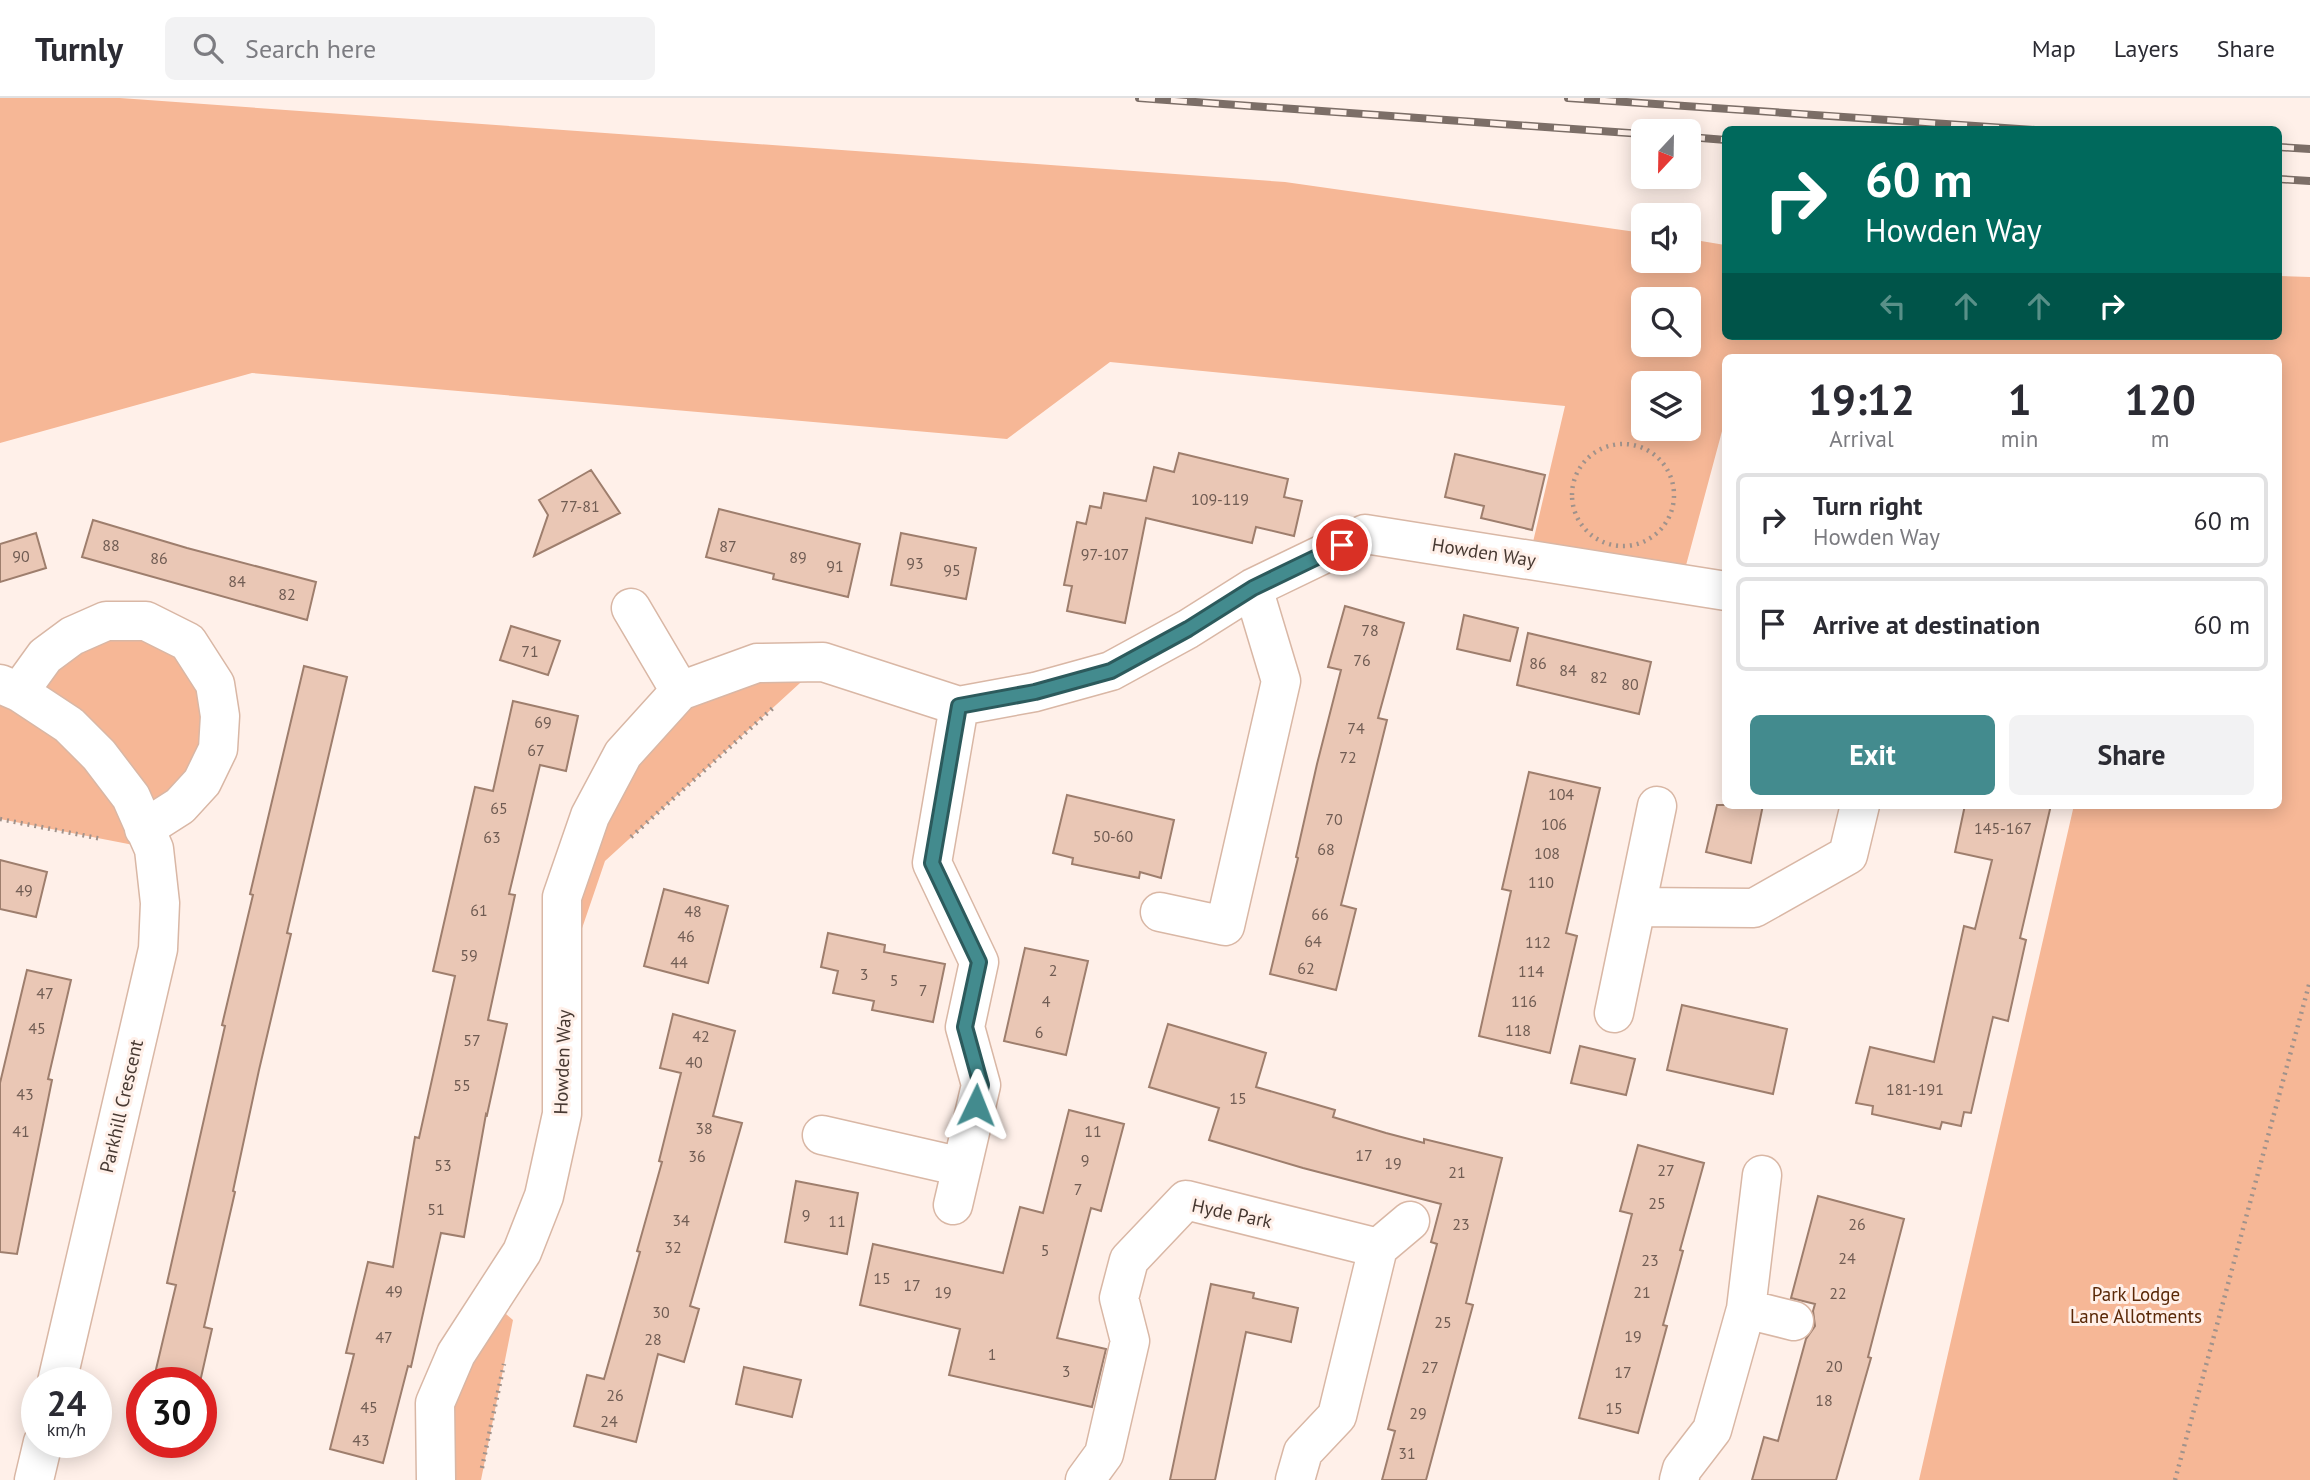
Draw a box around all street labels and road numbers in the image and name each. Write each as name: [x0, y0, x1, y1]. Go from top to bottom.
street label: Howden Way: [1430, 532, 1538, 572]
street label: Howden Way: [548, 1009, 576, 1115]
street label: Parkhill Crescent: [94, 1037, 148, 1175]
street label: Hyde Park: [1190, 1193, 1274, 1233]

